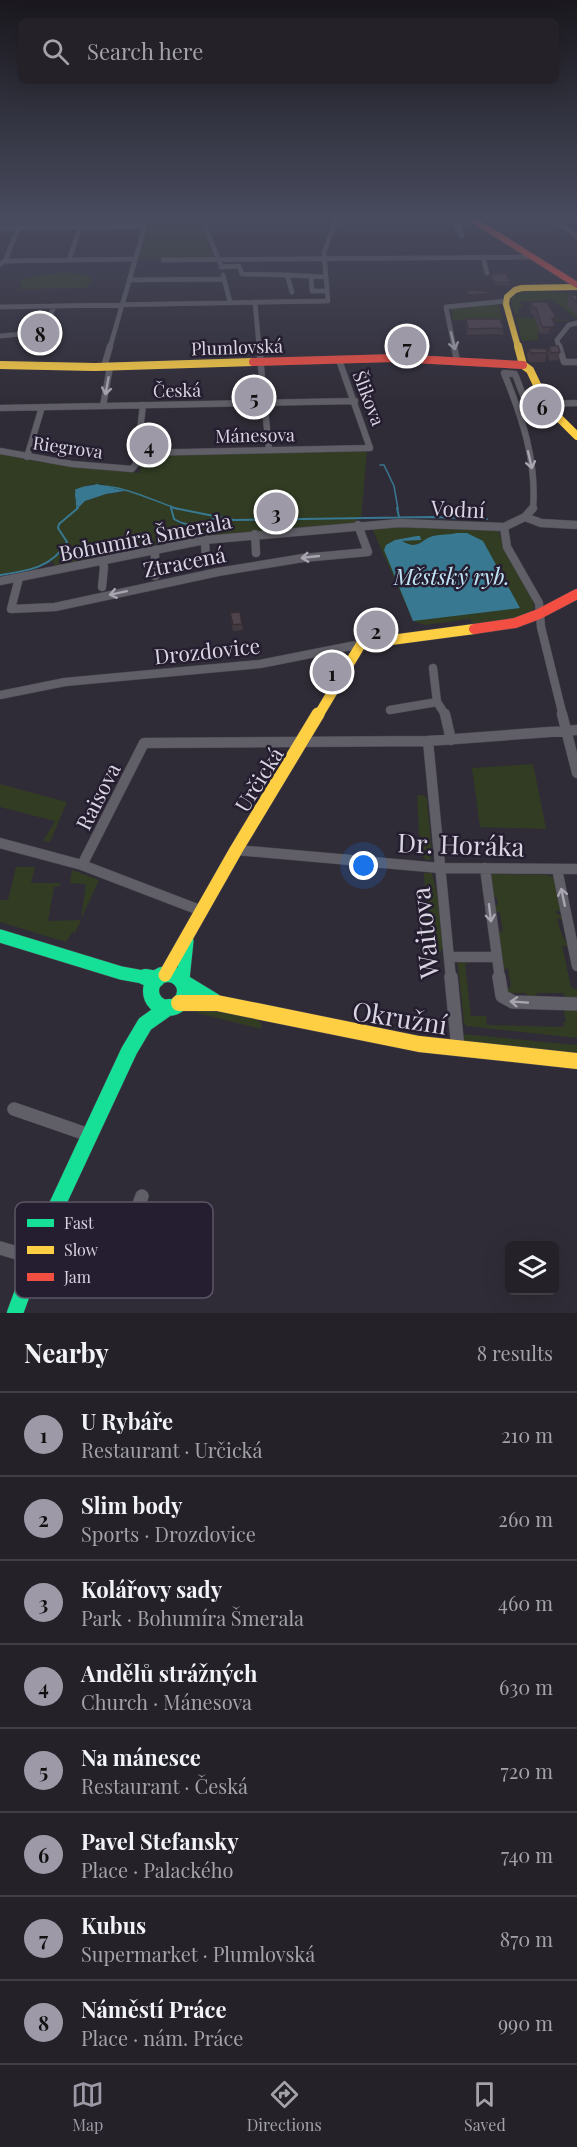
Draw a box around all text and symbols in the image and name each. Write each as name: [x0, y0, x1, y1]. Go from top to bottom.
search box: [18, 18, 559, 84]
icon: search: [39, 35, 72, 68]
text: Search here: [87, 36, 203, 66]
pin: 8: [20, 310, 60, 356]
pin: 7: [388, 324, 426, 368]
one-way arrow: [447, 331, 459, 350]
street label: Plumlovská: [191, 333, 283, 361]
street label: Šlikova: [348, 367, 390, 429]
pin: 5: [234, 374, 274, 420]
one-way arrow: [101, 376, 112, 396]
street label: Česká: [153, 378, 201, 402]
pin: 6: [522, 384, 562, 428]
pin: 4: [130, 422, 168, 468]
street label: Mánesova: [215, 422, 295, 448]
street label: Riegrova: [31, 430, 105, 464]
one-way arrow: [525, 450, 537, 469]
pin: 3: [256, 490, 296, 534]
street label: Vodní: [429, 493, 486, 523]
street label: Bohumíra Šmerala: [56, 505, 234, 566]
street label: Ztracená: [140, 539, 228, 583]
one-way arrow: [301, 552, 321, 563]
water label: Městský ryb.: [393, 561, 510, 591]
one-way arrow: [109, 588, 129, 599]
pin: 2: [356, 608, 395, 652]
street label: Drozdovice: [153, 631, 261, 669]
pin: 1: [312, 650, 352, 694]
street label: Určická: [227, 741, 289, 817]
street label: Raisova: [68, 757, 126, 834]
street label: Dr. Horáka: [397, 824, 525, 864]
your location: [349, 851, 378, 880]
street label: Waitova: [402, 886, 446, 981]
one-way arrow: [557, 888, 568, 907]
one-way arrow: [485, 902, 496, 922]
street label: Okružní: [350, 992, 450, 1042]
one-way arrow: [509, 996, 529, 1007]
legend: [15, 1202, 213, 1298]
text: Fast: [64, 1212, 94, 1233]
text: Slow: [64, 1239, 99, 1260]
map controls: [505, 1241, 559, 1295]
button: layers: [505, 1241, 559, 1295]
text: Jam: [63, 1266, 91, 1287]
text: Nearby: [24, 1335, 109, 1370]
text: 8 results: [477, 1339, 553, 1366]
text: U Rybáře: [81, 1406, 173, 1436]
text: 1: [40, 1421, 47, 1448]
text: 210 m: [501, 1421, 553, 1448]
text: Restaurant · Určická: [81, 1436, 262, 1463]
text: Slim body: [81, 1490, 182, 1520]
text: 2: [38, 1505, 49, 1532]
text: 260 m: [498, 1505, 553, 1532]
text: Sports · Drozdovice: [81, 1520, 256, 1547]
text: Kolářovy sady: [81, 1574, 222, 1604]
text: 3: [39, 1589, 48, 1616]
text: 460 m: [498, 1589, 553, 1616]
text: Park · Bohumíra Šmerala: [81, 1604, 304, 1631]
text: Andělů strážných: [81, 1658, 257, 1688]
text: 4: [38, 1673, 49, 1700]
text: 630 m: [499, 1673, 553, 1700]
text: Church · Mánesova: [81, 1688, 252, 1715]
text: Na mánesce: [81, 1742, 201, 1772]
text: 5: [39, 1757, 48, 1784]
text: 720 m: [501, 1757, 553, 1784]
text: Restaurant · Česká: [81, 1772, 248, 1799]
text: Pavel Stefansky: [81, 1826, 239, 1856]
text: 6: [38, 1841, 49, 1868]
text: 740 m: [501, 1841, 553, 1868]
text: Place · Palackého: [81, 1856, 233, 1883]
text: Kubus: [81, 1910, 146, 1940]
text: 7: [39, 1925, 48, 1952]
text: 870 m: [500, 1925, 553, 1952]
text: Supermarket · Plumlovská: [81, 1940, 315, 1967]
text: Náměstí Práce: [81, 1994, 227, 2024]
text: 8: [38, 2009, 49, 2036]
text: 990 m: [498, 2009, 553, 2036]
text: Place · nám. Práce: [81, 2024, 243, 2051]
tab: Map: [71, 2078, 104, 2135]
tab: Directions: [247, 2078, 322, 2135]
tab: Saved: [464, 2078, 506, 2135]

